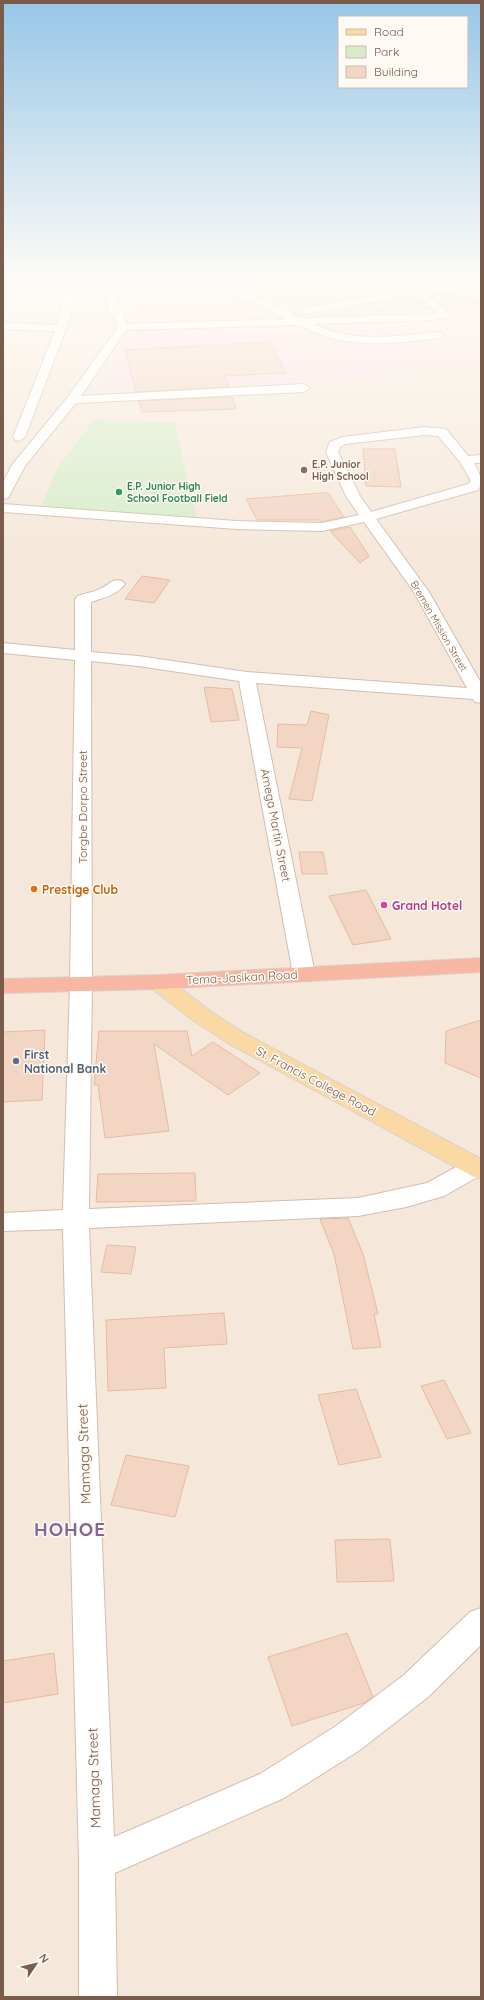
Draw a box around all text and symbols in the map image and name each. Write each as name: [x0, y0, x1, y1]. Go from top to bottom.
legend: [338, 16, 468, 88]
text: Road: [374, 24, 404, 39]
text: Park: [374, 44, 399, 59]
text: Building: [374, 64, 418, 79]
place label: E.P. Junior High School: [312, 458, 369, 483]
marker: E.P. Junior High School: [299, 465, 309, 475]
place label: E.P. Junior High School Football Field: [127, 480, 228, 505]
marker: E.P. Junior High School Football Field: [114, 487, 124, 497]
street label: Bremen Mission Street: [408, 578, 471, 674]
street label: Torgbe Dorpo Street: [75, 750, 90, 864]
street label: Amega Martin Street: [258, 767, 294, 883]
place label: Prestige Club: [42, 882, 118, 897]
marker: Prestige Club: [29, 884, 39, 894]
place label: Grand Hotel: [392, 898, 462, 913]
marker: Grand Hotel: [379, 900, 389, 910]
street label: Tema-Jasikan Road: [186, 967, 298, 987]
street label: St. Francis College Road: [253, 1043, 379, 1119]
place label: First National Bank: [24, 1047, 106, 1076]
marker: First National Bank: [11, 1056, 21, 1066]
street label: Mamaga Street: [73, 1403, 95, 1505]
district label: HOHOE: [34, 1517, 106, 1541]
street label: Mamaga Street: [83, 1727, 105, 1829]
north arrow: [16, 1944, 56, 1984]
text: N: [36, 1951, 52, 1966]

